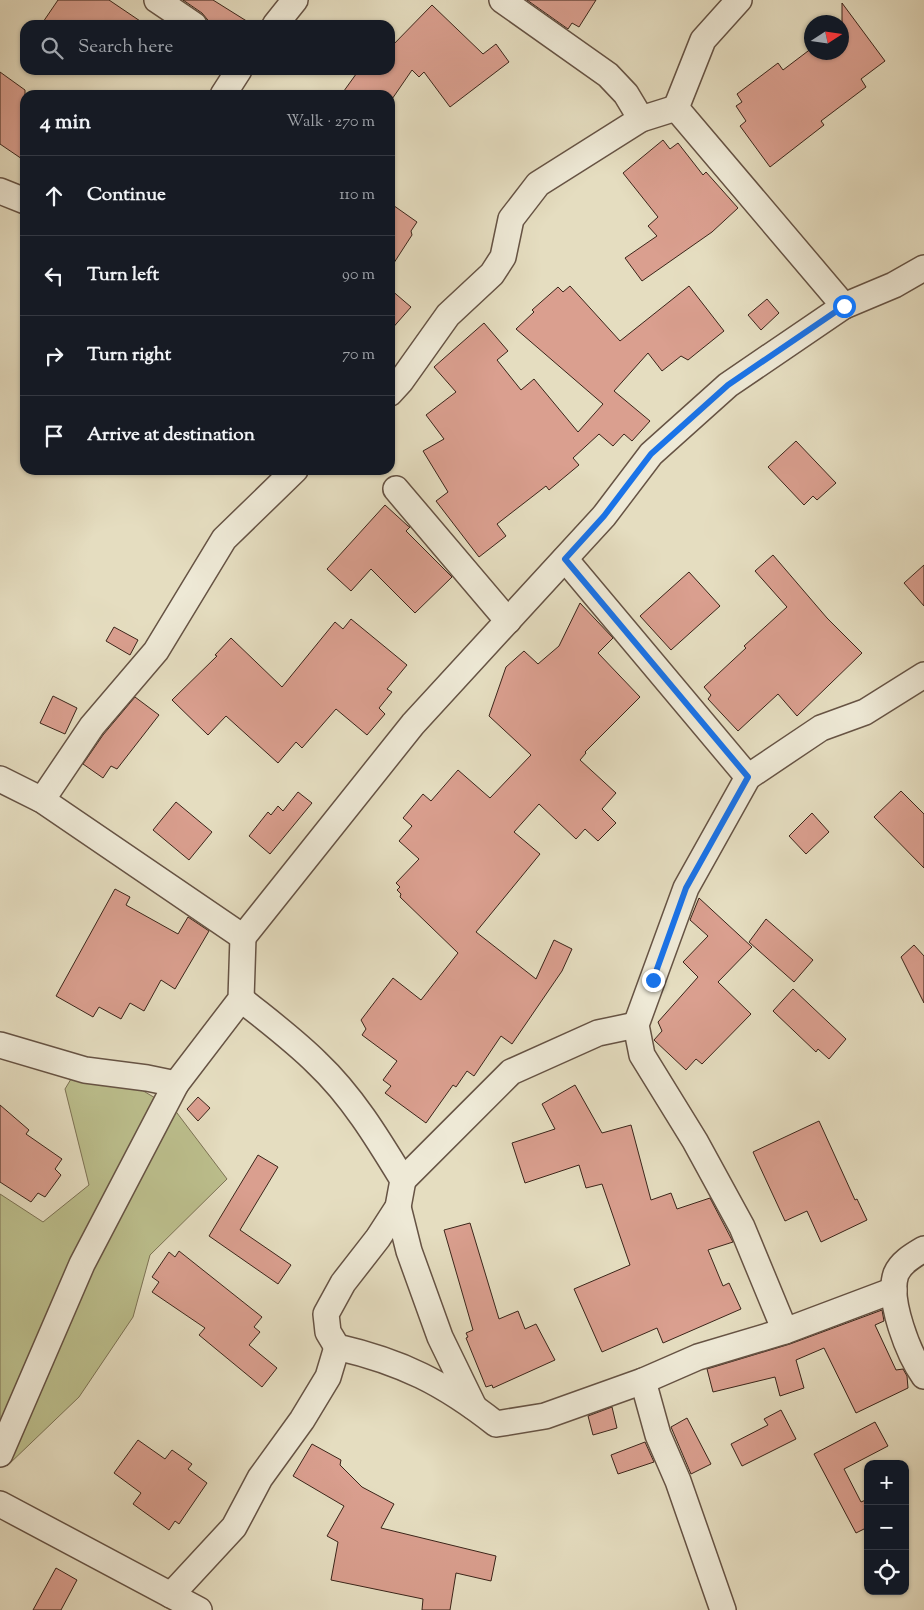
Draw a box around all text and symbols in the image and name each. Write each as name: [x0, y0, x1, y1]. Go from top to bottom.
north arrow: [804, 15, 849, 60]
search box: [20, 20, 395, 75]
icon: search: [38, 34, 66, 62]
text: Search here: [78, 34, 173, 61]
text: 4 min: [40, 108, 91, 138]
text: Walk · 270 m: [286, 111, 375, 134]
icon: ahead: [40, 182, 68, 210]
text: Continue: [87, 182, 166, 209]
text: 110 m: [339, 184, 375, 207]
icon: left: [40, 262, 68, 290]
text: Turn left: [87, 262, 159, 289]
text: 90 m: [342, 264, 375, 287]
route start: [833, 295, 856, 318]
icon: right: [40, 342, 68, 370]
text: Turn right: [87, 342, 171, 369]
text: 70 m: [342, 344, 375, 367]
icon: arrive: [40, 422, 68, 450]
text: Arrive at destination: [87, 422, 255, 449]
route end: [642, 969, 665, 992]
map controls: [864, 1460, 909, 1595]
button: +: [864, 1460, 909, 1505]
button: −: [864, 1505, 909, 1550]
button: locate: [864, 1550, 909, 1595]

